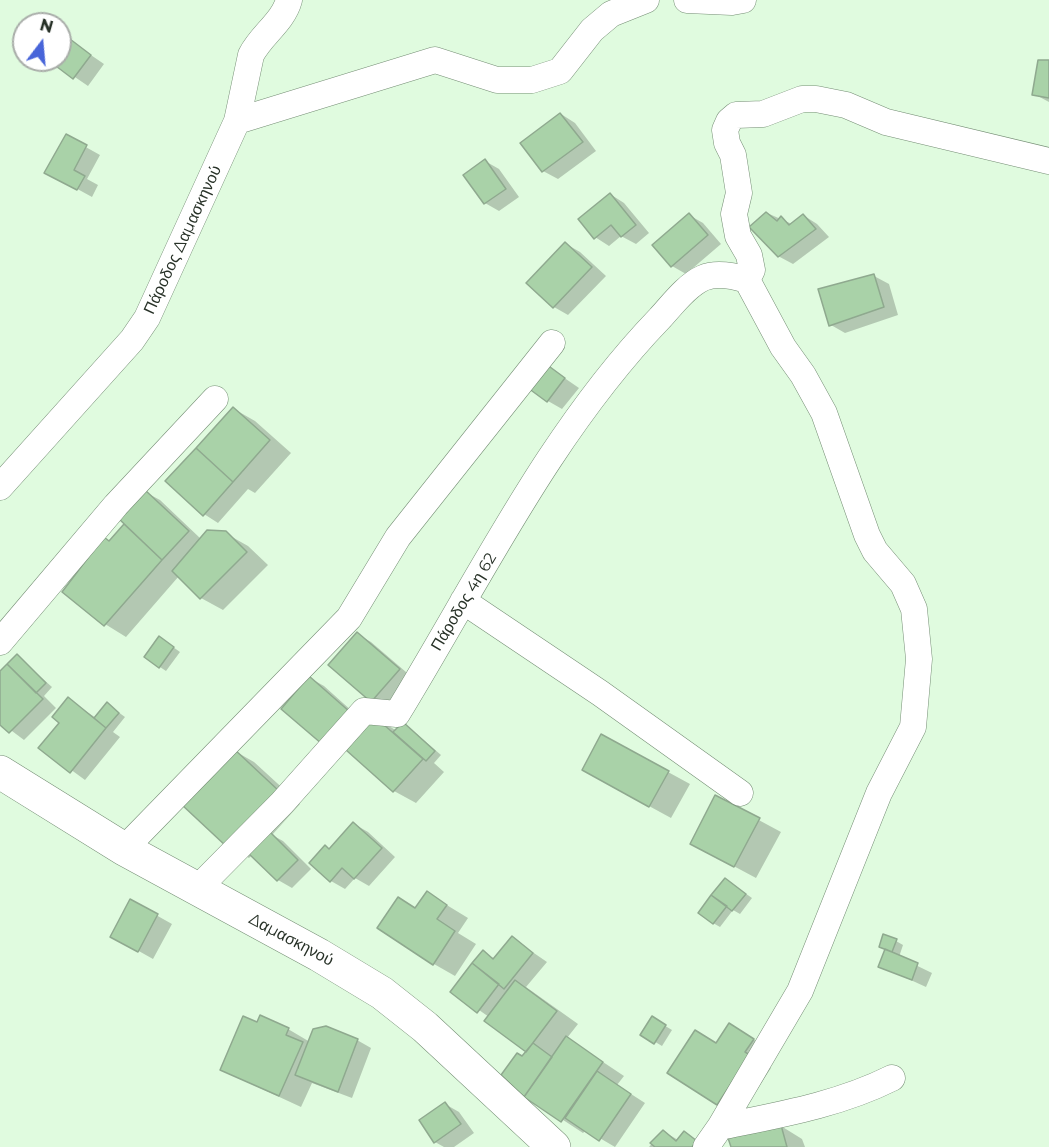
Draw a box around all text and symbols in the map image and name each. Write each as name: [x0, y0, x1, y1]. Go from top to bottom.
north arrow: [12, 12, 72, 72]
text: N: [38, 15, 55, 37]
street label: Πάροδος Δαμασκηνού: [140, 163, 226, 317]
street label: Πάροδος 4η 62: [427, 549, 501, 655]
street label: Δαμασκηνού: [245, 910, 337, 970]

